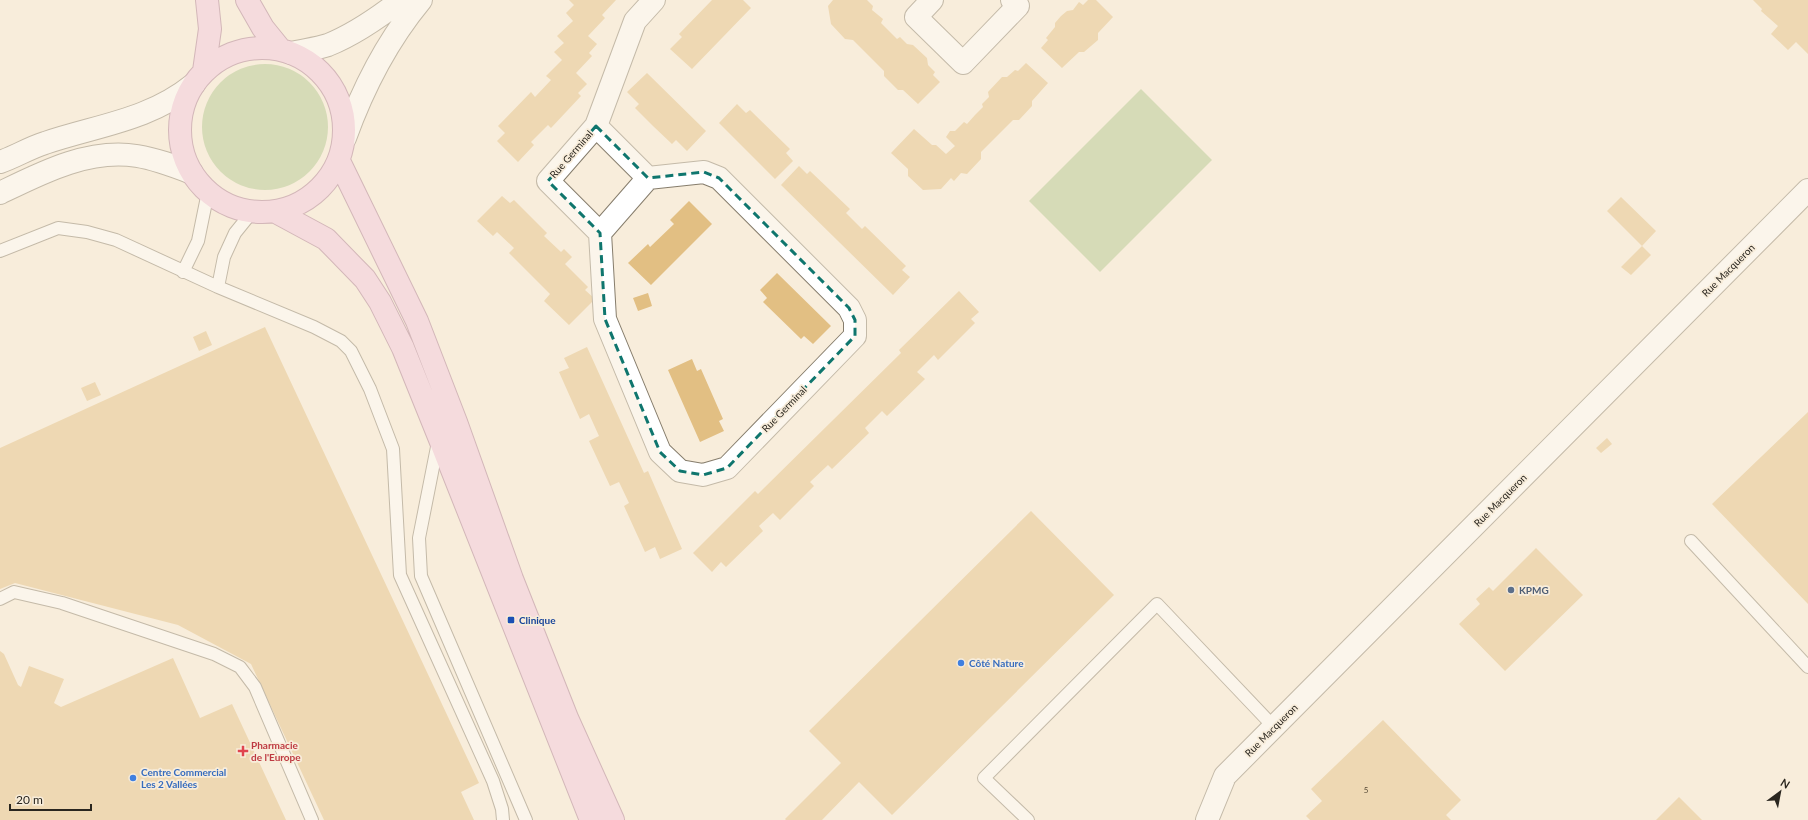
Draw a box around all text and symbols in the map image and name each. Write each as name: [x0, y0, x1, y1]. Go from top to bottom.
street label: Rue Germinal: [547, 128, 595, 180]
street label: Rue Macqueron: [1699, 241, 1757, 299]
street label: Rue Germinal: [759, 384, 809, 434]
street label: Rue Macqueron: [1471, 471, 1529, 529]
place label: KPMG: [1519, 584, 1549, 596]
marker: KPMG: [1506, 585, 1516, 595]
place label: Clinique: [519, 614, 556, 626]
marker: Clinique: [506, 615, 516, 625]
place label: Côté Nature: [969, 657, 1024, 669]
marker: Côté Nature: [956, 658, 966, 668]
street label: Rue Macqueron: [1242, 701, 1300, 759]
place label: Pharmacie de l'Europe: [251, 739, 301, 763]
marker: Pharmacie de l'Europe: [238, 746, 248, 756]
place label: Centre Commercial Les 2 Vallées: [141, 766, 226, 790]
north arrow: [1760, 772, 1800, 812]
marker: Centre Commercial Les 2 Vallées: [128, 773, 138, 783]
text: N: [1779, 775, 1793, 791]
house number: 5: [1364, 785, 1369, 795]
scale bar: [10, 786, 91, 812]
text: 20 m: [16, 792, 43, 807]

